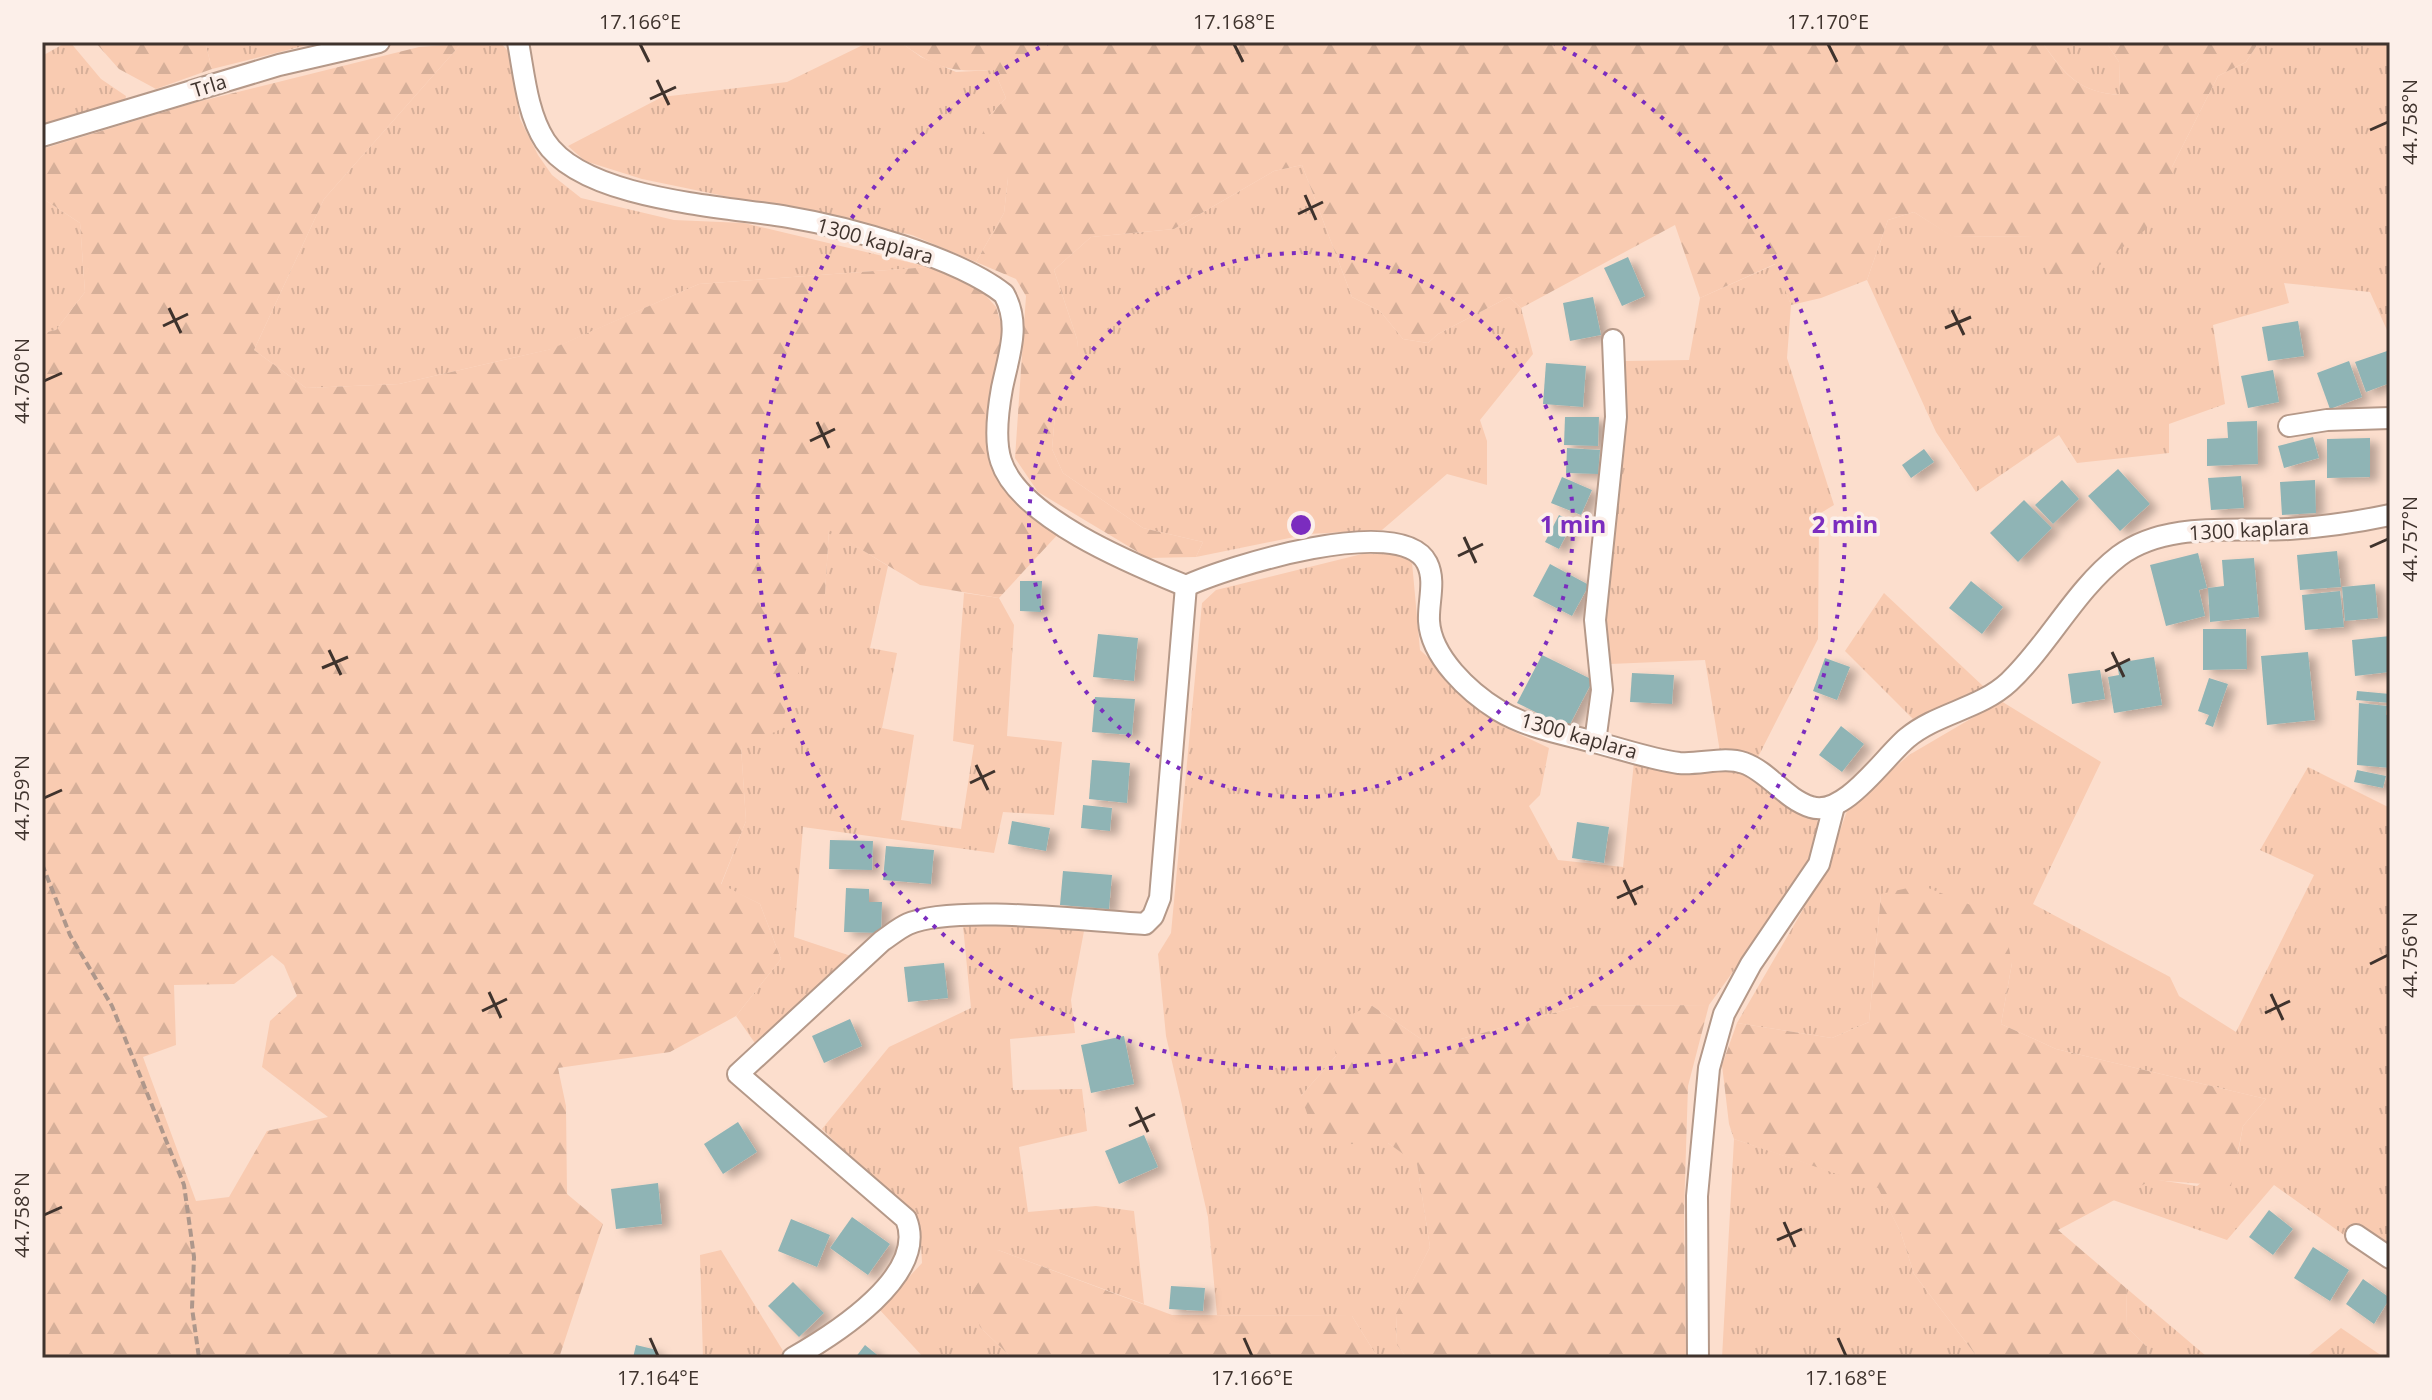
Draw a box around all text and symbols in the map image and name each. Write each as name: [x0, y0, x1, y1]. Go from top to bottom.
text: 17.166°E: [599, 8, 681, 35]
text: 17.168°E: [1193, 8, 1275, 35]
text: 17.170°E: [1787, 8, 1869, 35]
street label: Trla: [188, 67, 230, 104]
text: 44.758°N: [2396, 79, 2423, 165]
street label: 1300 kaplara: [814, 211, 937, 270]
text: 44.760°N: [8, 338, 35, 424]
text: 44.757°N: [2396, 496, 2423, 582]
text: 1 min: [1540, 507, 1606, 540]
text: 2 min: [1812, 507, 1878, 540]
centre of rings: [1287, 511, 1315, 539]
street label: 1300 kaplara: [2188, 513, 2310, 546]
street label: 1300 kaplara: [1518, 706, 1641, 765]
text: 44.759°N: [8, 755, 35, 841]
text: 44.756°N: [2396, 912, 2423, 998]
text: 44.758°N: [8, 1172, 35, 1258]
text: 17.164°E: [617, 1364, 699, 1391]
text: 17.166°E: [1211, 1364, 1293, 1391]
text: 17.168°E: [1805, 1364, 1887, 1391]

